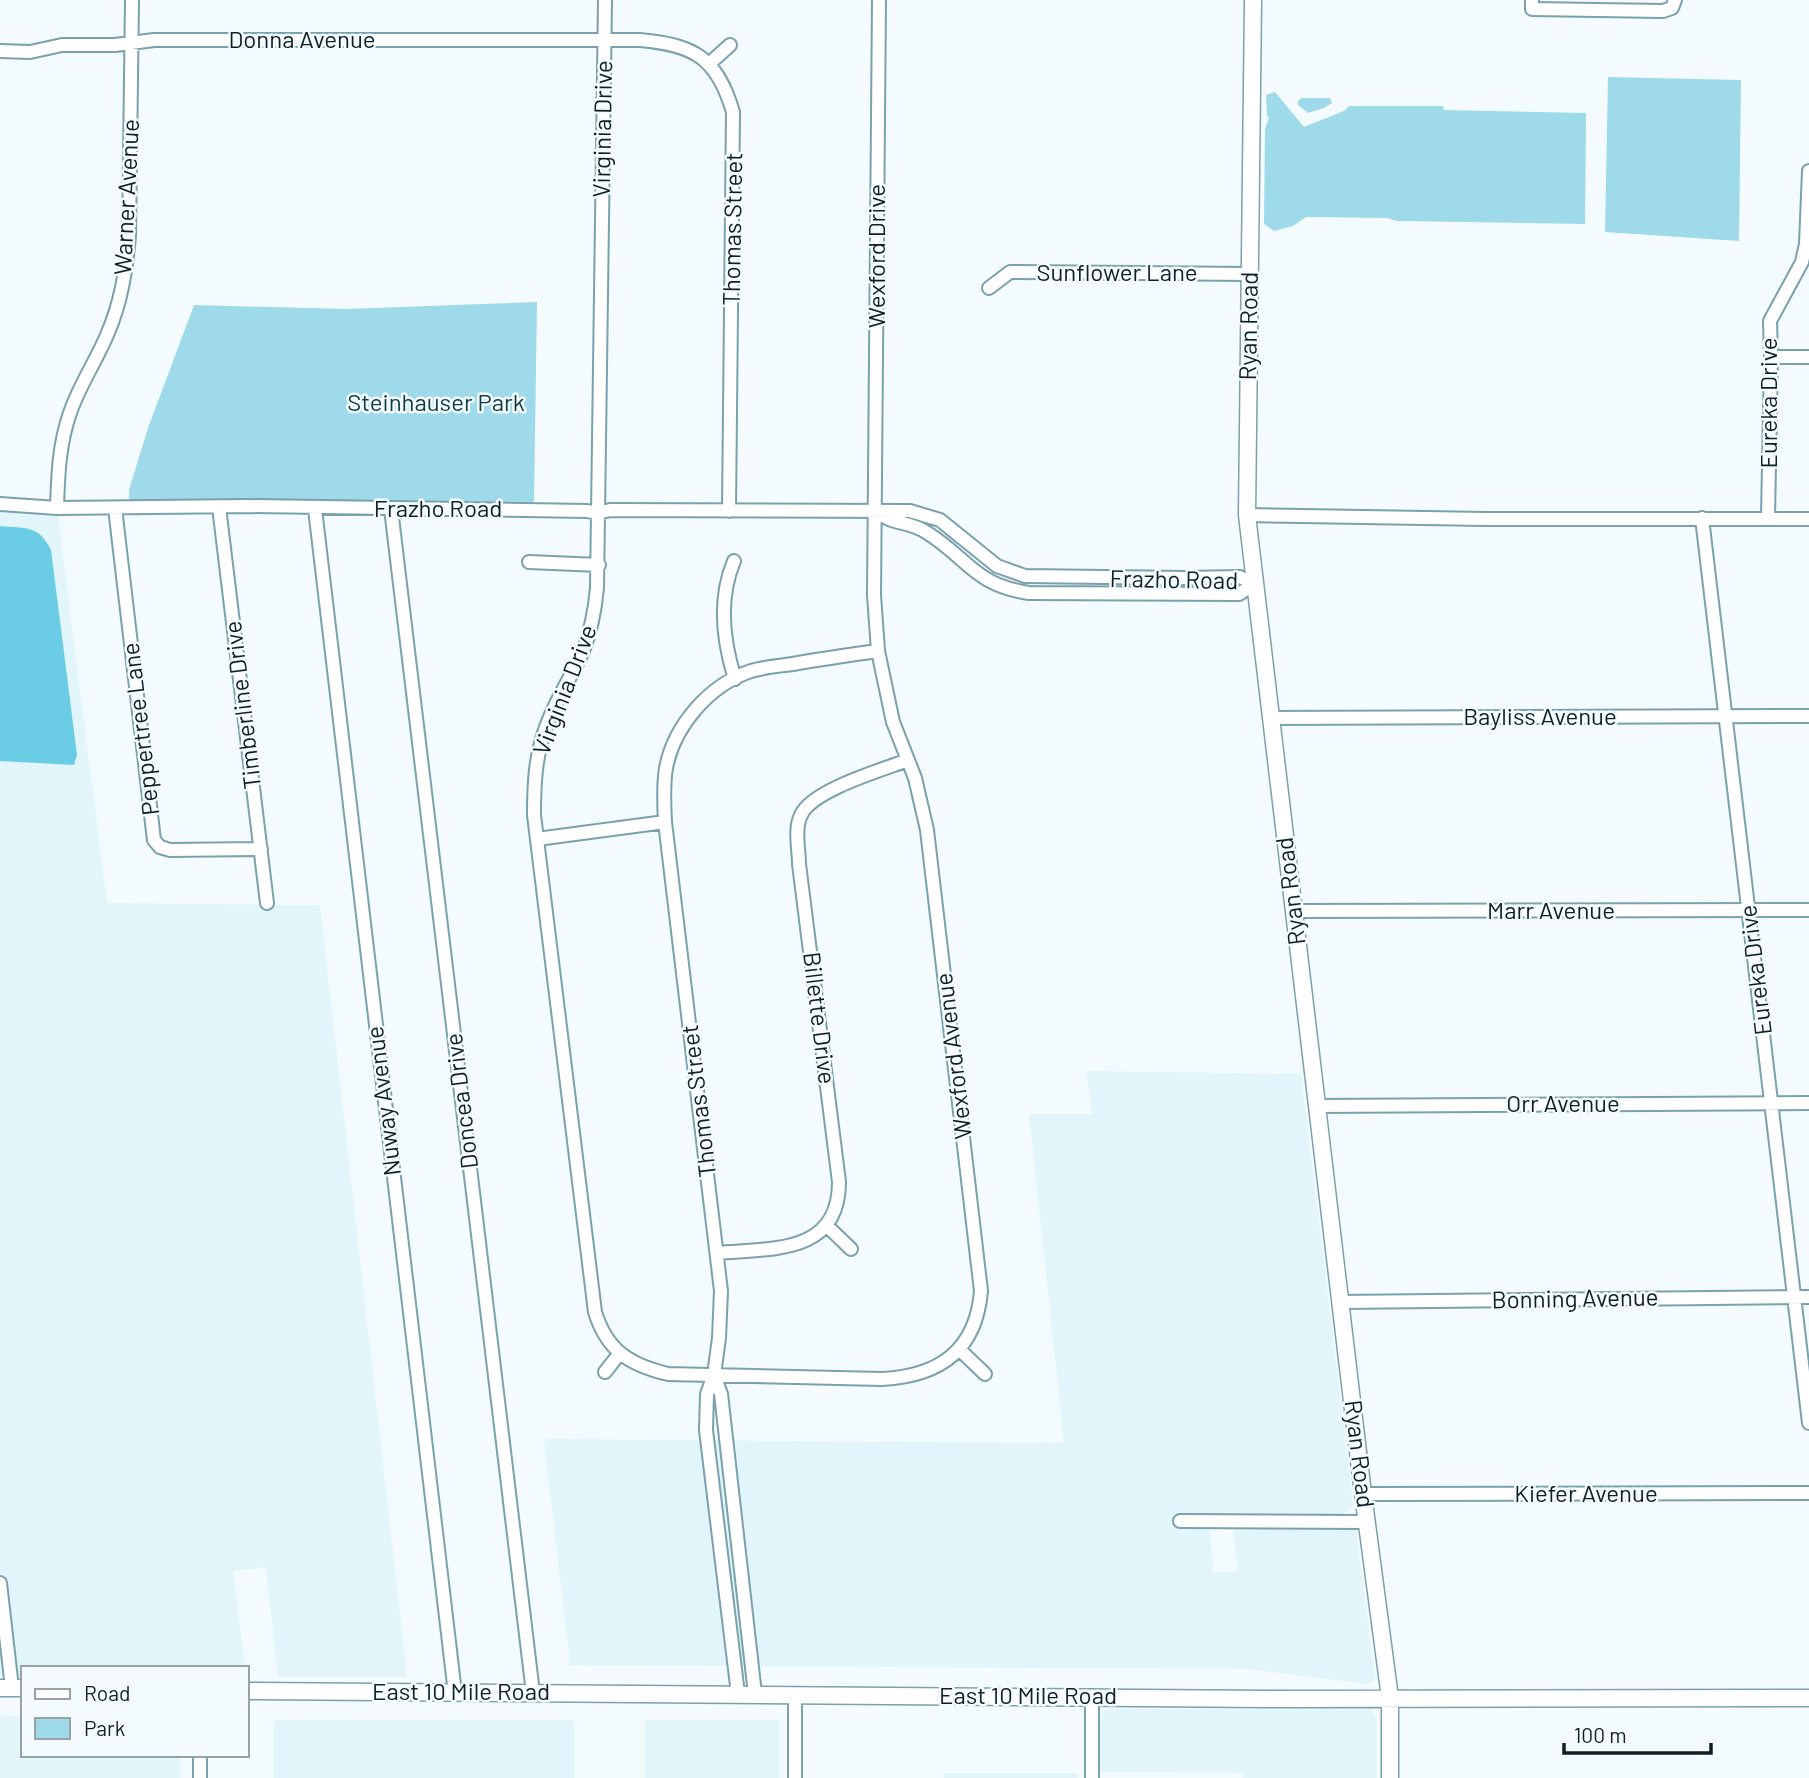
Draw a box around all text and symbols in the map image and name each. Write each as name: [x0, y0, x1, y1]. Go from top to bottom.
street label: Donna Avenue: [228, 24, 376, 53]
street label: Virginia Drive: [586, 60, 617, 198]
street label: Warner Avenue: [107, 118, 144, 276]
street label: Thomas Street: [716, 152, 747, 306]
street label: Wexford Drive: [861, 184, 890, 328]
street label: Sunflower Lane: [1036, 257, 1198, 286]
street label: Ryan Road: [1232, 271, 1263, 380]
street label: Eureka Drive: [1753, 337, 1782, 469]
park label: Steinhauser Park: [347, 387, 525, 416]
street label: Frazho Road: [374, 493, 502, 522]
street label: Frazho Road: [1109, 563, 1239, 594]
street label: Timberline Drive: [217, 619, 266, 791]
street label: Virginia Drive: [525, 620, 602, 759]
street label: Peppertree Lane: [115, 641, 165, 817]
street label: Bayliss Avenue: [1463, 701, 1617, 730]
street label: Ryan Road: [1269, 836, 1311, 947]
street label: Marr Avenue: [1487, 895, 1615, 924]
street label: Eureka Drive: [1732, 903, 1777, 1037]
street label: Billette Drive: [798, 950, 843, 1086]
street label: Wexford Avenue: [928, 971, 977, 1141]
street label: Thomas Street: [674, 1023, 721, 1179]
street label: Nuway Avenue: [359, 1025, 406, 1178]
street label: Doncea Drive: [438, 1032, 483, 1171]
street label: Orr Avenue: [1506, 1088, 1620, 1117]
street label: Bonning Avenue: [1491, 1282, 1659, 1313]
street label: Ryan Road: [1339, 1398, 1381, 1509]
street label: Kiefer Avenue: [1514, 1478, 1658, 1507]
legend: [21, 1666, 248, 1757]
street label: East 10 Mile Road: [372, 1676, 550, 1705]
text: Road: [84, 1680, 130, 1705]
street label: East 10 Mile Road: [939, 1680, 1117, 1709]
scale bar: [1564, 1712, 1711, 1756]
text: Park: [84, 1715, 125, 1740]
text: 100 m: [1574, 1722, 1627, 1747]

